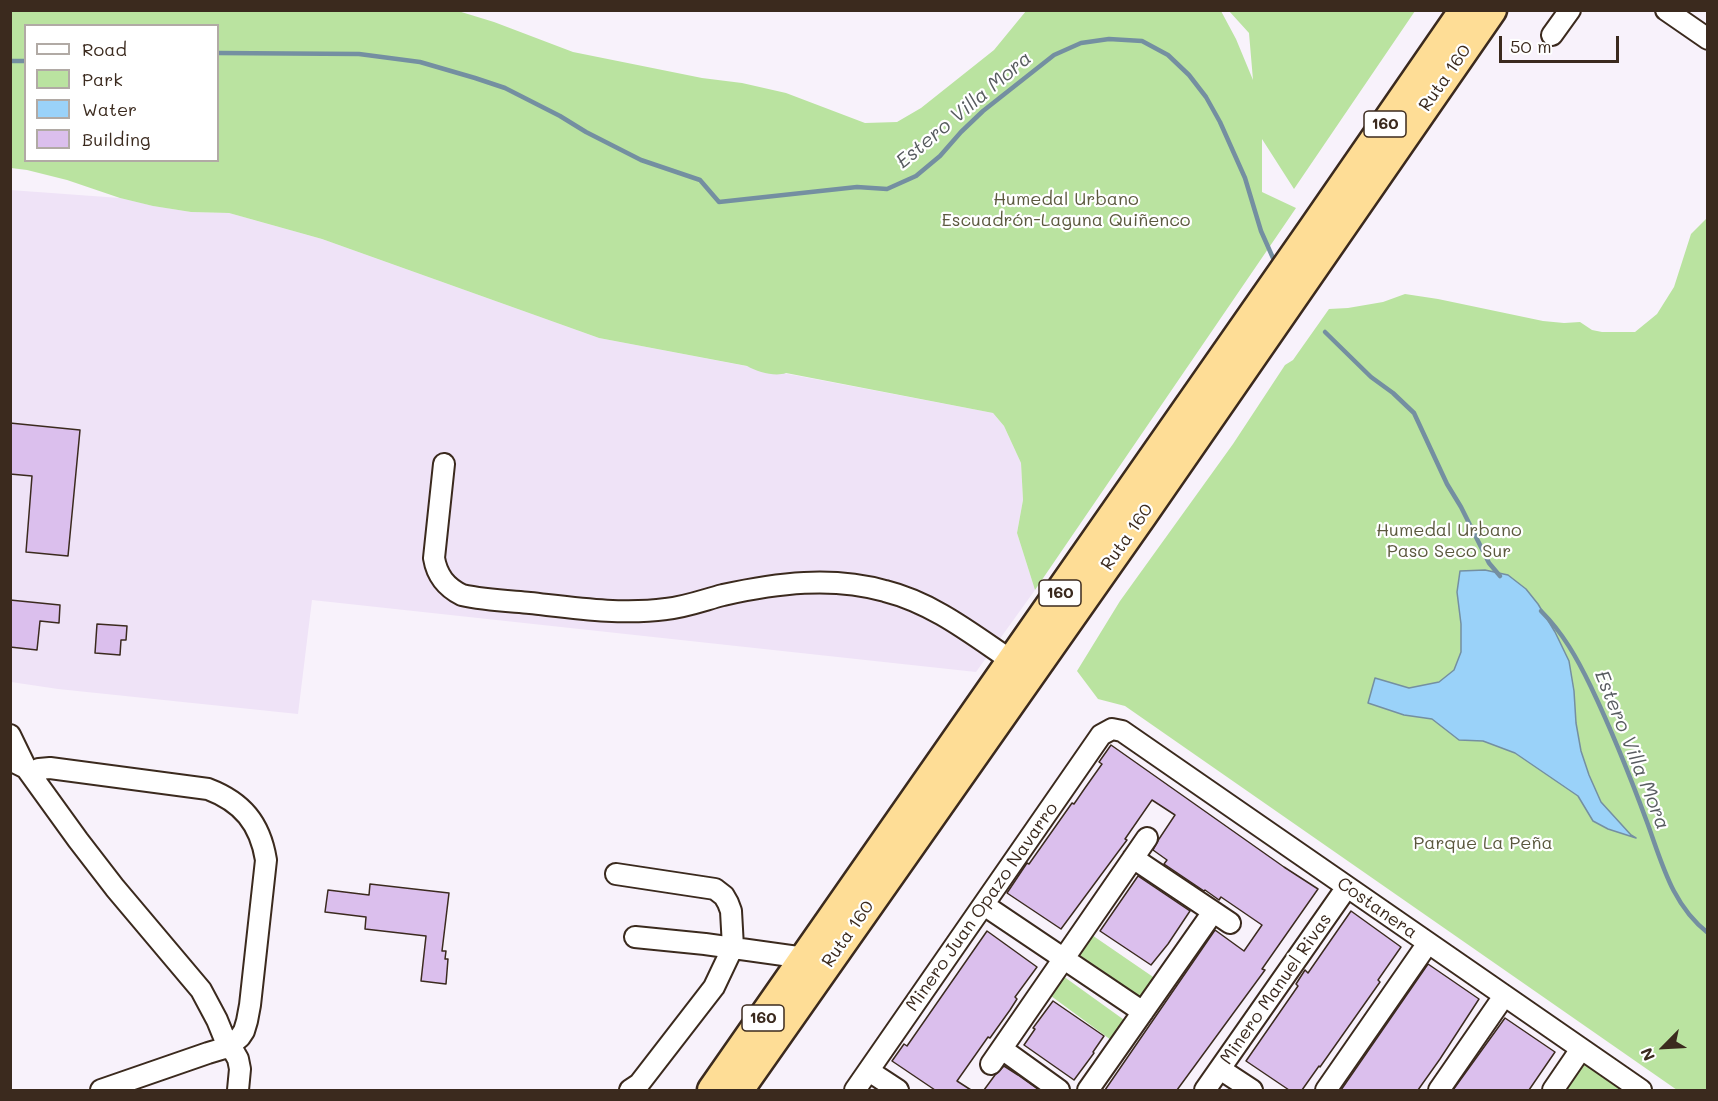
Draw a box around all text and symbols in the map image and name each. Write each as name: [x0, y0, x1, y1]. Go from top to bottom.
legend: [24, 24, 219, 162]
scale bar: [1502, 24, 1622, 62]
text: 50 m: [1510, 34, 1552, 58]
text: Road: [82, 37, 127, 61]
street label: Ruta 160: [1414, 41, 1476, 115]
water label: Estero Villa Mora: [891, 46, 1037, 174]
text: Park: [82, 67, 123, 91]
text: Water: [82, 97, 137, 121]
road number: 160: [1364, 111, 1406, 137]
text: Building: [82, 127, 150, 151]
park label: Humedal Urbano Escuadrón-Laguna Quiñenco: [941, 188, 1191, 230]
street label: Ruta 160: [1096, 500, 1158, 574]
park label: Humedal Urbano Paso Seco Sur: [1376, 519, 1522, 562]
road number: 160: [1039, 580, 1081, 606]
water label: Estero Villa Mora: [1589, 667, 1675, 833]
street label: Minero Juan Opazo Navarro: [901, 798, 1063, 1016]
park label: Parque La Peña: [1413, 832, 1553, 854]
street label: Costanera: [1333, 873, 1421, 943]
street label: Ruta 160: [817, 897, 879, 971]
street label: Minero Manuel Rivas: [1216, 909, 1336, 1069]
road number: 160: [742, 1005, 784, 1031]
north arrow: [1634, 1017, 1694, 1077]
text: N: [1635, 1045, 1659, 1064]

